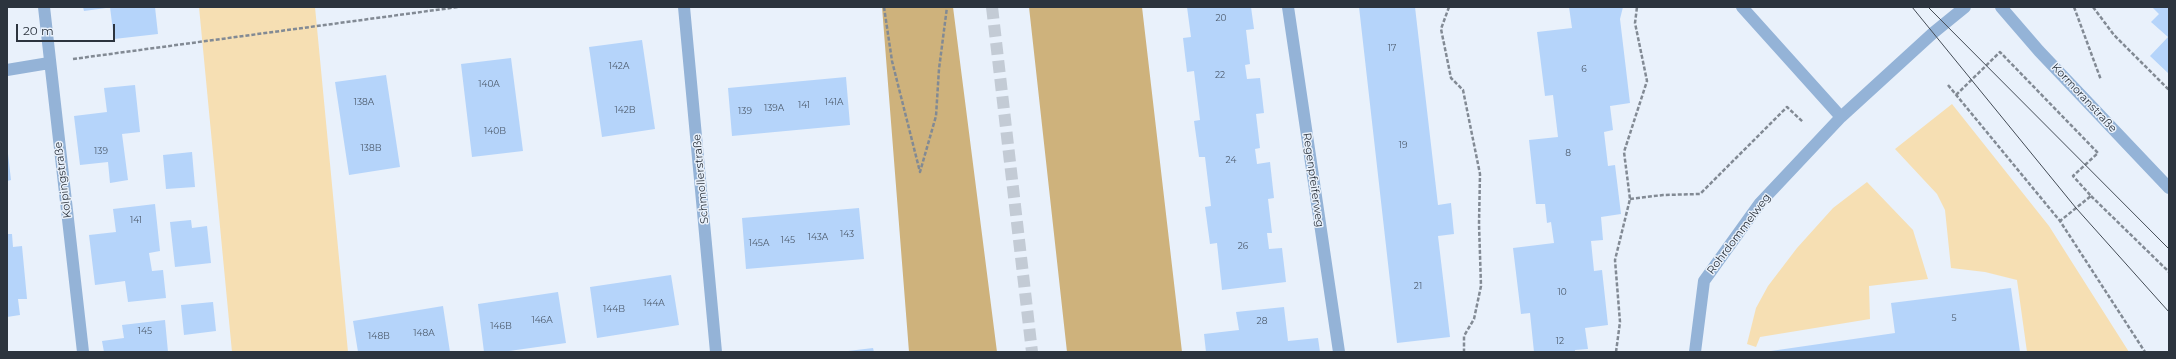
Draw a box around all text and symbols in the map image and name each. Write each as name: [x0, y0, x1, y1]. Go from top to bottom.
house number: 20: [1215, 13, 1227, 23]
scale bar: [18, 16, 117, 42]
text: 20 m: [23, 23, 54, 38]
house number: 17: [1388, 43, 1396, 53]
house number: 142A: [609, 61, 629, 71]
street label: Kormoranstraße: [2049, 61, 2119, 135]
house number: 6: [1581, 64, 1587, 74]
house number: 22: [1215, 70, 1225, 80]
house number: 140A: [478, 79, 500, 89]
house number: 138A: [354, 97, 374, 107]
house number: 141A: [825, 97, 843, 107]
house number: 141: [798, 100, 810, 110]
house number: 139A: [764, 103, 784, 113]
house number: 142B: [614, 105, 636, 115]
house number: 139: [738, 106, 752, 116]
house number: 140B: [484, 126, 506, 136]
street label: Regenpfeiferweg: [1300, 132, 1326, 228]
street label: Schmollerstraße: [690, 134, 712, 224]
house number: 19: [1399, 140, 1407, 150]
street label: Kolpingstraße: [52, 141, 74, 219]
house number: 138B: [361, 143, 381, 153]
house number: 139: [94, 146, 108, 156]
house number: 8: [1565, 148, 1571, 158]
house number: 24: [1226, 155, 1236, 165]
street label: Rohrdommelweg: [1704, 191, 1774, 277]
house number: 141: [130, 215, 142, 225]
house number: 143: [840, 229, 854, 239]
house number: 143A: [808, 232, 828, 242]
house number: 145: [781, 235, 795, 245]
house number: 145A: [749, 238, 769, 248]
house number: 26: [1238, 241, 1248, 251]
house number: 21: [1414, 281, 1422, 291]
house number: 10: [1557, 287, 1567, 297]
house number: 144A: [643, 298, 665, 308]
house number: 144B: [603, 304, 625, 314]
house number: 5: [1951, 313, 1957, 323]
house number: 146A: [531, 315, 553, 325]
house number: 28: [1257, 316, 1267, 326]
house number: 146B: [490, 321, 512, 331]
house number: 145: [138, 326, 152, 336]
house number: 148A: [413, 328, 435, 338]
house number: 148B: [368, 331, 390, 341]
house number: 12: [1556, 336, 1564, 346]

